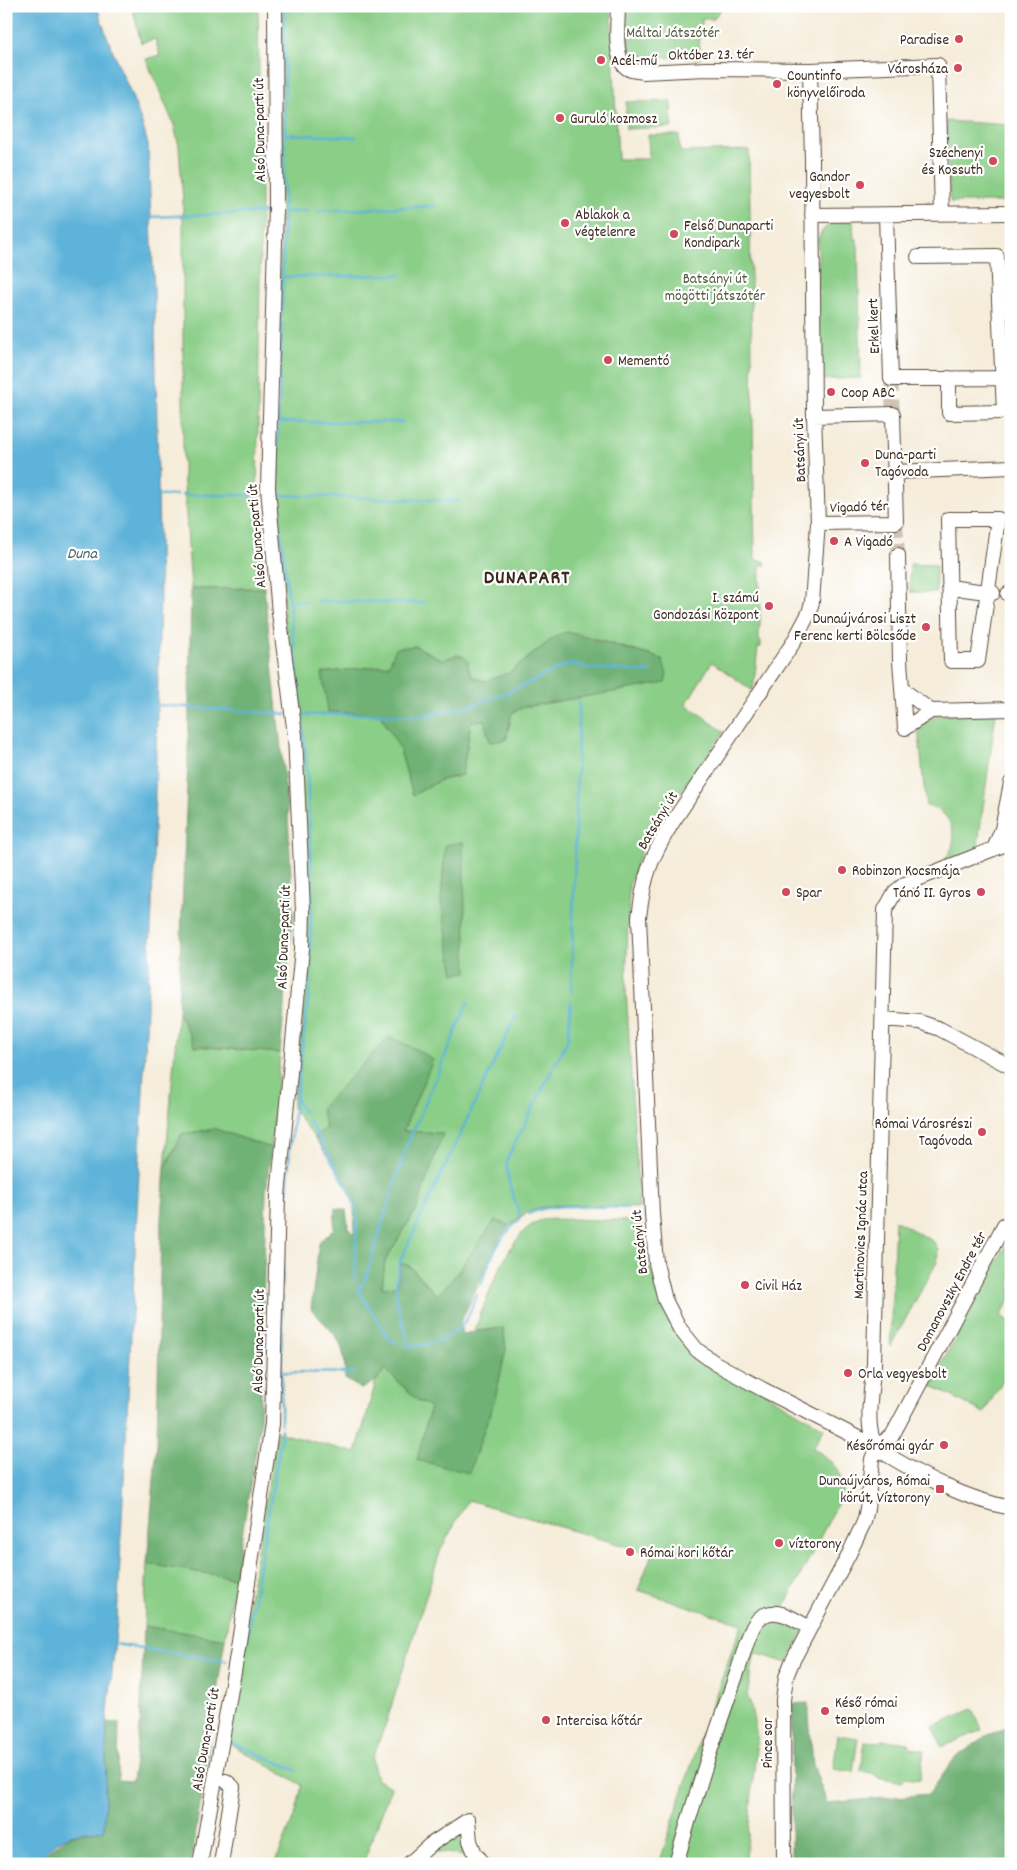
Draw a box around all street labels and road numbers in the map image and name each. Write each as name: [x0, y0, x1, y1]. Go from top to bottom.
street label: Október 23. tér: [668, 44, 755, 68]
street label: Alsó Duna-parti út: [249, 77, 273, 183]
street label: Erkel kert: [863, 297, 887, 354]
street label: Batsányi út: [789, 417, 813, 483]
street label: Alsó Duna-parti út: [242, 482, 274, 589]
street label: Vigadó tér: [830, 496, 889, 520]
street label: Batsányi út: [633, 787, 685, 854]
street label: Alsó Duna-parti út: [272, 884, 298, 990]
street label: Martinovics Ignác utca: [849, 1170, 875, 1300]
street label: Batsányi út: [627, 1208, 655, 1275]
street label: Domanovszky Endre tér: [912, 1228, 994, 1356]
street label: Alsó Duna-parti út: [248, 1288, 272, 1394]
street label: Alsó Duna-parti út: [187, 1685, 227, 1793]
street label: Pince sor: [758, 1717, 780, 1769]

